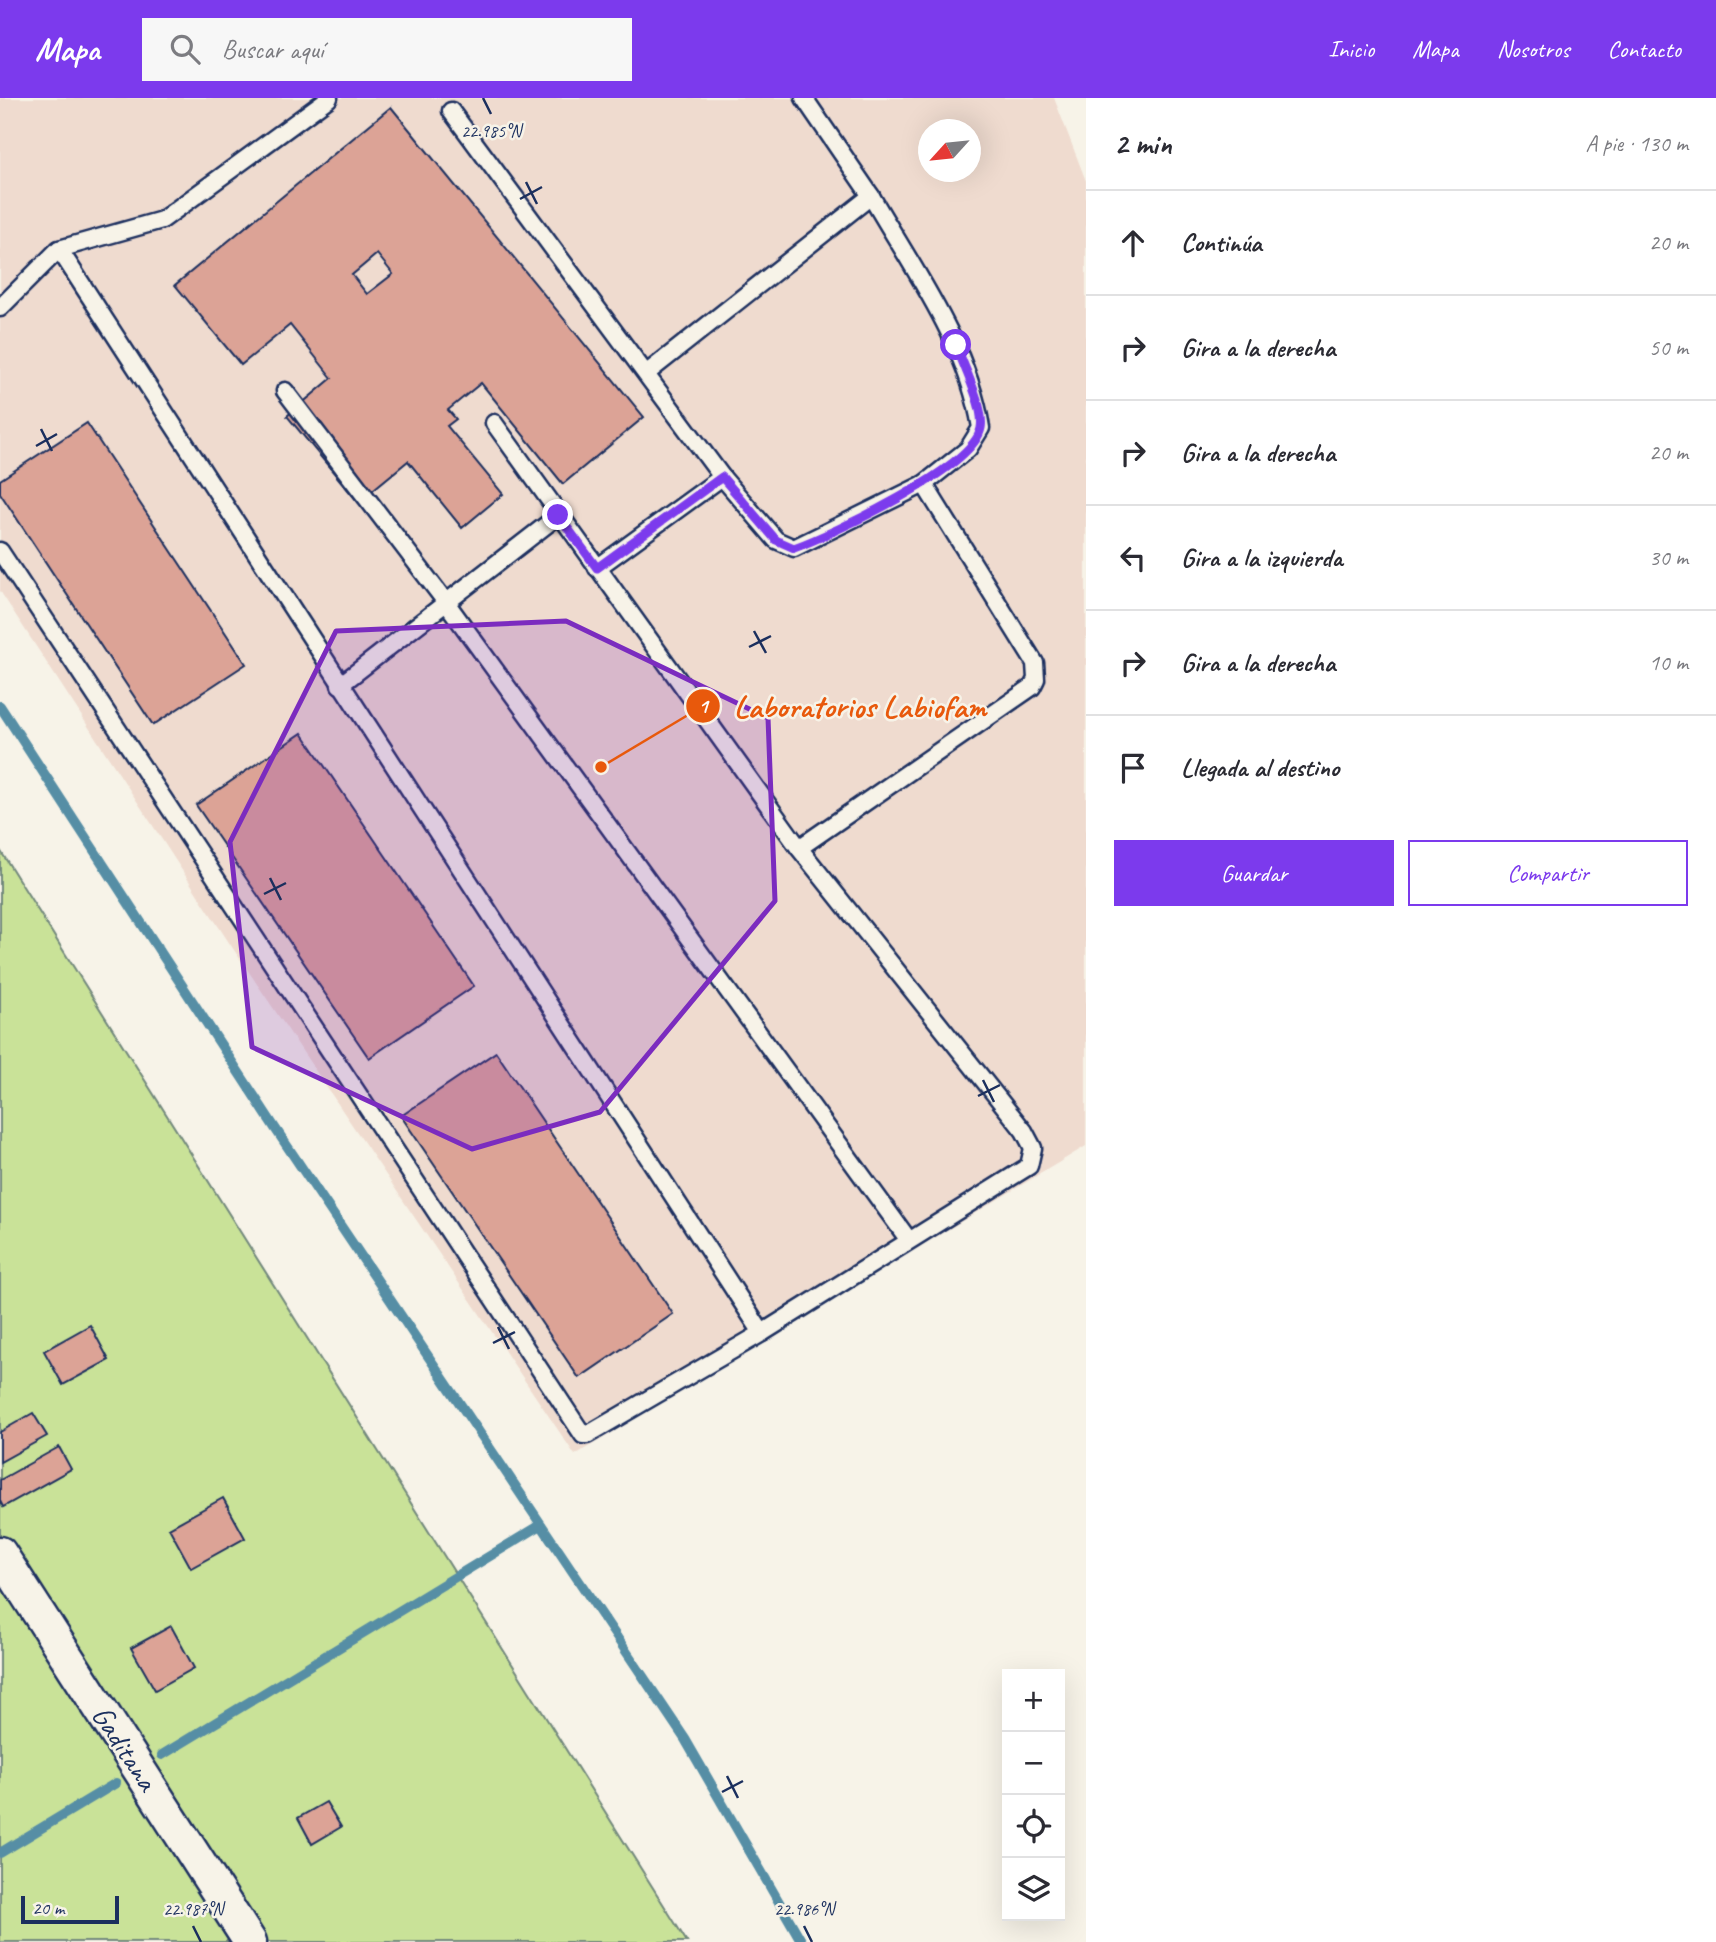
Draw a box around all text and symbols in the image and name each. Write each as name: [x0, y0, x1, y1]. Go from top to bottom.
search box: [142, 18, 632, 81]
text: Mapa: [35, 28, 100, 70]
icon: search: [166, 30, 204, 68]
text: Buscar aquí: [222, 33, 324, 66]
text: Inicio: [1328, 34, 1374, 64]
text: Mapa: [1412, 34, 1459, 64]
text: Nosotros: [1497, 34, 1569, 64]
text: Contacto: [1607, 34, 1681, 64]
north arrow: [918, 119, 981, 182]
text: 22.985°N: [461, 120, 524, 142]
text: 2 min: [1114, 125, 1171, 163]
text: A pie · 130 m: [1585, 129, 1688, 158]
icon: ahead: [1114, 224, 1152, 262]
text: Continúa: [1181, 226, 1262, 259]
text: 20 m: [1649, 228, 1688, 257]
route start: [940, 329, 971, 360]
icon: right: [1114, 329, 1152, 367]
text: Gira a la derecha: [1181, 331, 1335, 364]
text: 50 m: [1649, 333, 1688, 362]
icon: right: [1114, 434, 1152, 472]
text: Gira a la derecha: [1181, 436, 1335, 469]
text: 20 m: [1649, 438, 1688, 467]
route end: [542, 499, 573, 530]
icon: left: [1114, 539, 1152, 577]
text: Gira a la izquierda: [1181, 541, 1342, 574]
text: 30 m: [1649, 543, 1688, 572]
icon: right: [1114, 644, 1152, 682]
text: Gira a la derecha: [1181, 646, 1335, 679]
text: 10 m: [1649, 648, 1688, 677]
callout: Laboratorios Labiofam: [685, 679, 999, 732]
text: Laboratorios Labiofam: [734, 686, 989, 727]
text: 1: [698, 693, 710, 719]
icon: arrive: [1114, 749, 1152, 787]
text: Llegada al destino: [1181, 751, 1339, 784]
button: Guardar: [1114, 840, 1394, 906]
button: Compartir: [1408, 840, 1688, 906]
map controls: [1002, 1669, 1065, 1921]
button: +: [1002, 1669, 1065, 1732]
street label: Gaditana: [83, 1698, 168, 1799]
button: −: [1002, 1732, 1065, 1795]
button: locate: [1002, 1795, 1065, 1858]
button: layers: [1002, 1858, 1065, 1921]
scale bar: [21, 1893, 119, 1925]
text: 20 m: [32, 1896, 64, 1920]
text: 22.987°N: [163, 1898, 226, 1920]
text: 22.986°N: [774, 1898, 837, 1920]

